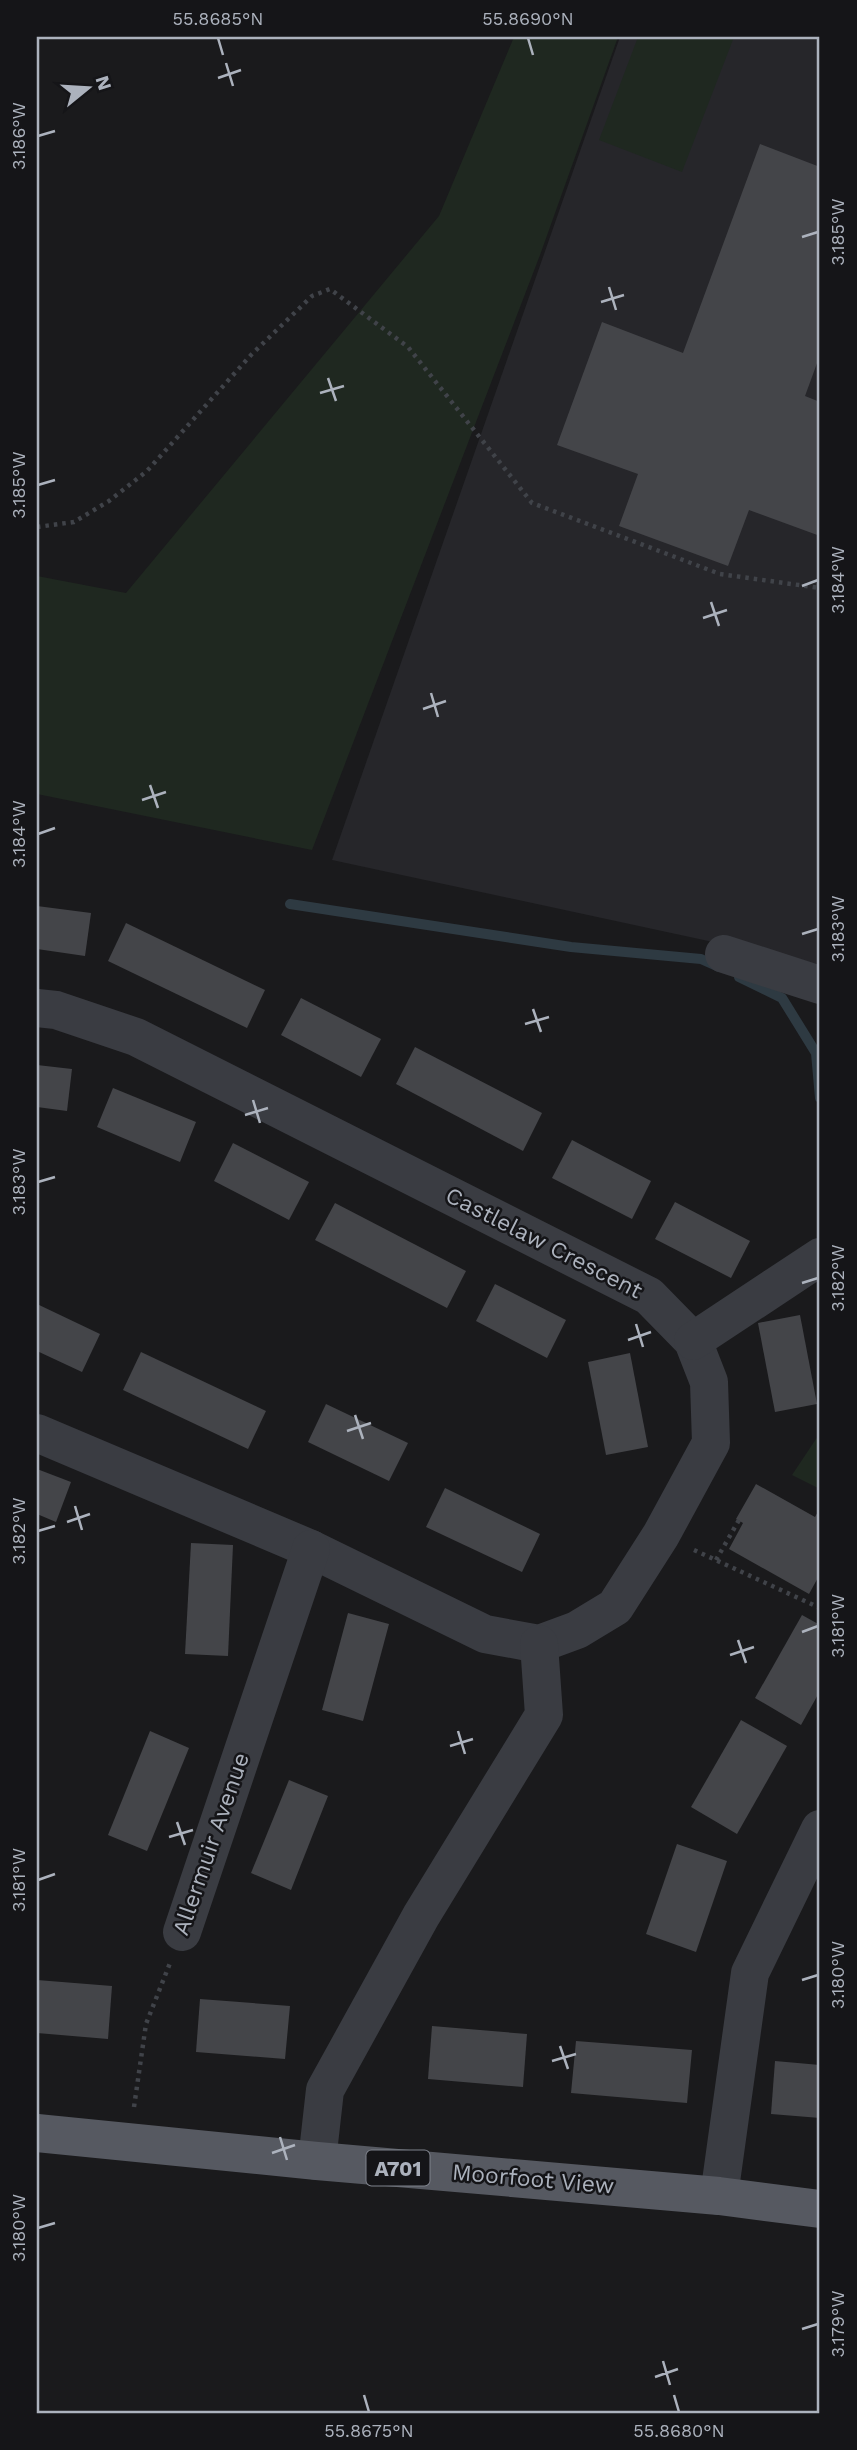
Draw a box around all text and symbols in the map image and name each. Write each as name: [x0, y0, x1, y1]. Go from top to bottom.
text: 55.8685°N: [173, 8, 263, 29]
text: 55.8690°N: [482, 8, 574, 29]
north arrow: [52, 52, 122, 122]
text: N: [91, 73, 117, 93]
text: 3.186°W: [8, 102, 29, 170]
text: 3.185°W: [827, 198, 848, 266]
text: 3.185°W: [8, 451, 29, 519]
text: 3.184°W: [827, 546, 848, 614]
text: 3.184°W: [8, 800, 29, 868]
text: 3.183°W: [827, 896, 848, 962]
text: 3.183°W: [8, 1149, 29, 1215]
street label: Castlelaw Crescent: [441, 1182, 647, 1305]
text: 3.182°W: [827, 1244, 848, 1312]
text: 3.182°W: [8, 1497, 29, 1565]
text: 3.181°W: [827, 1594, 848, 1658]
street label: Allermuir Avenue: [167, 1749, 255, 1939]
text: 3.181°W: [8, 1848, 29, 1912]
text: 3.180°W: [827, 1941, 848, 2009]
road number: A701: [366, 2150, 430, 2186]
street label: Moorfoot View: [451, 2158, 615, 2200]
text: 3.180°W: [8, 2194, 29, 2262]
text: 3.179°W: [827, 2291, 848, 2357]
text: 55.8675°N: [324, 2420, 414, 2441]
text: 55.8680°N: [633, 2420, 725, 2441]

